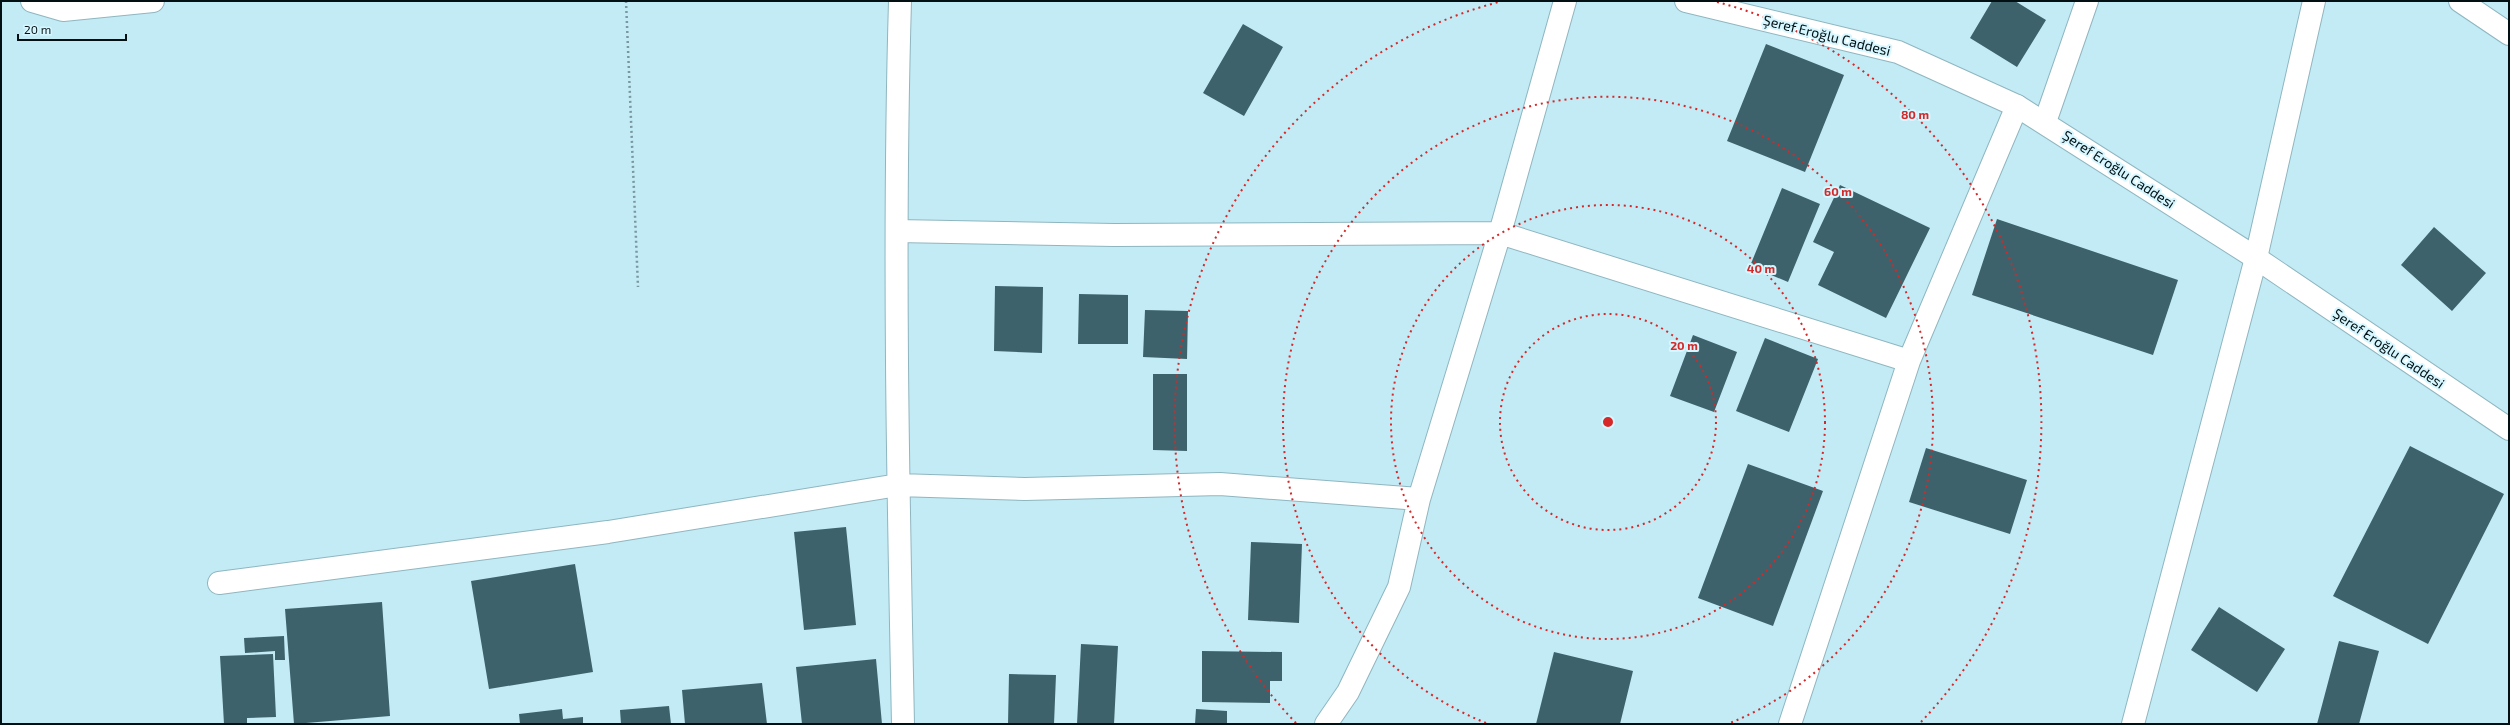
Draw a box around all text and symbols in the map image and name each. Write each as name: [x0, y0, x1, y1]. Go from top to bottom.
street label: Şeref Eroğlu Caddesi: [1761, 11, 1892, 60]
scale bar: [18, 16, 126, 42]
text: 20 m: [24, 22, 51, 36]
text: 80 m: [1901, 107, 1929, 121]
street label: Şeref Eroğlu Caddesi: [2059, 126, 2178, 213]
text: 60 m: [1824, 184, 1852, 198]
text: 40 m: [1747, 261, 1775, 275]
street label: Şeref Eroğlu Caddesi: [2330, 304, 2448, 392]
text: 20 m: [1670, 338, 1698, 352]
centre of rings: [1601, 415, 1615, 429]

